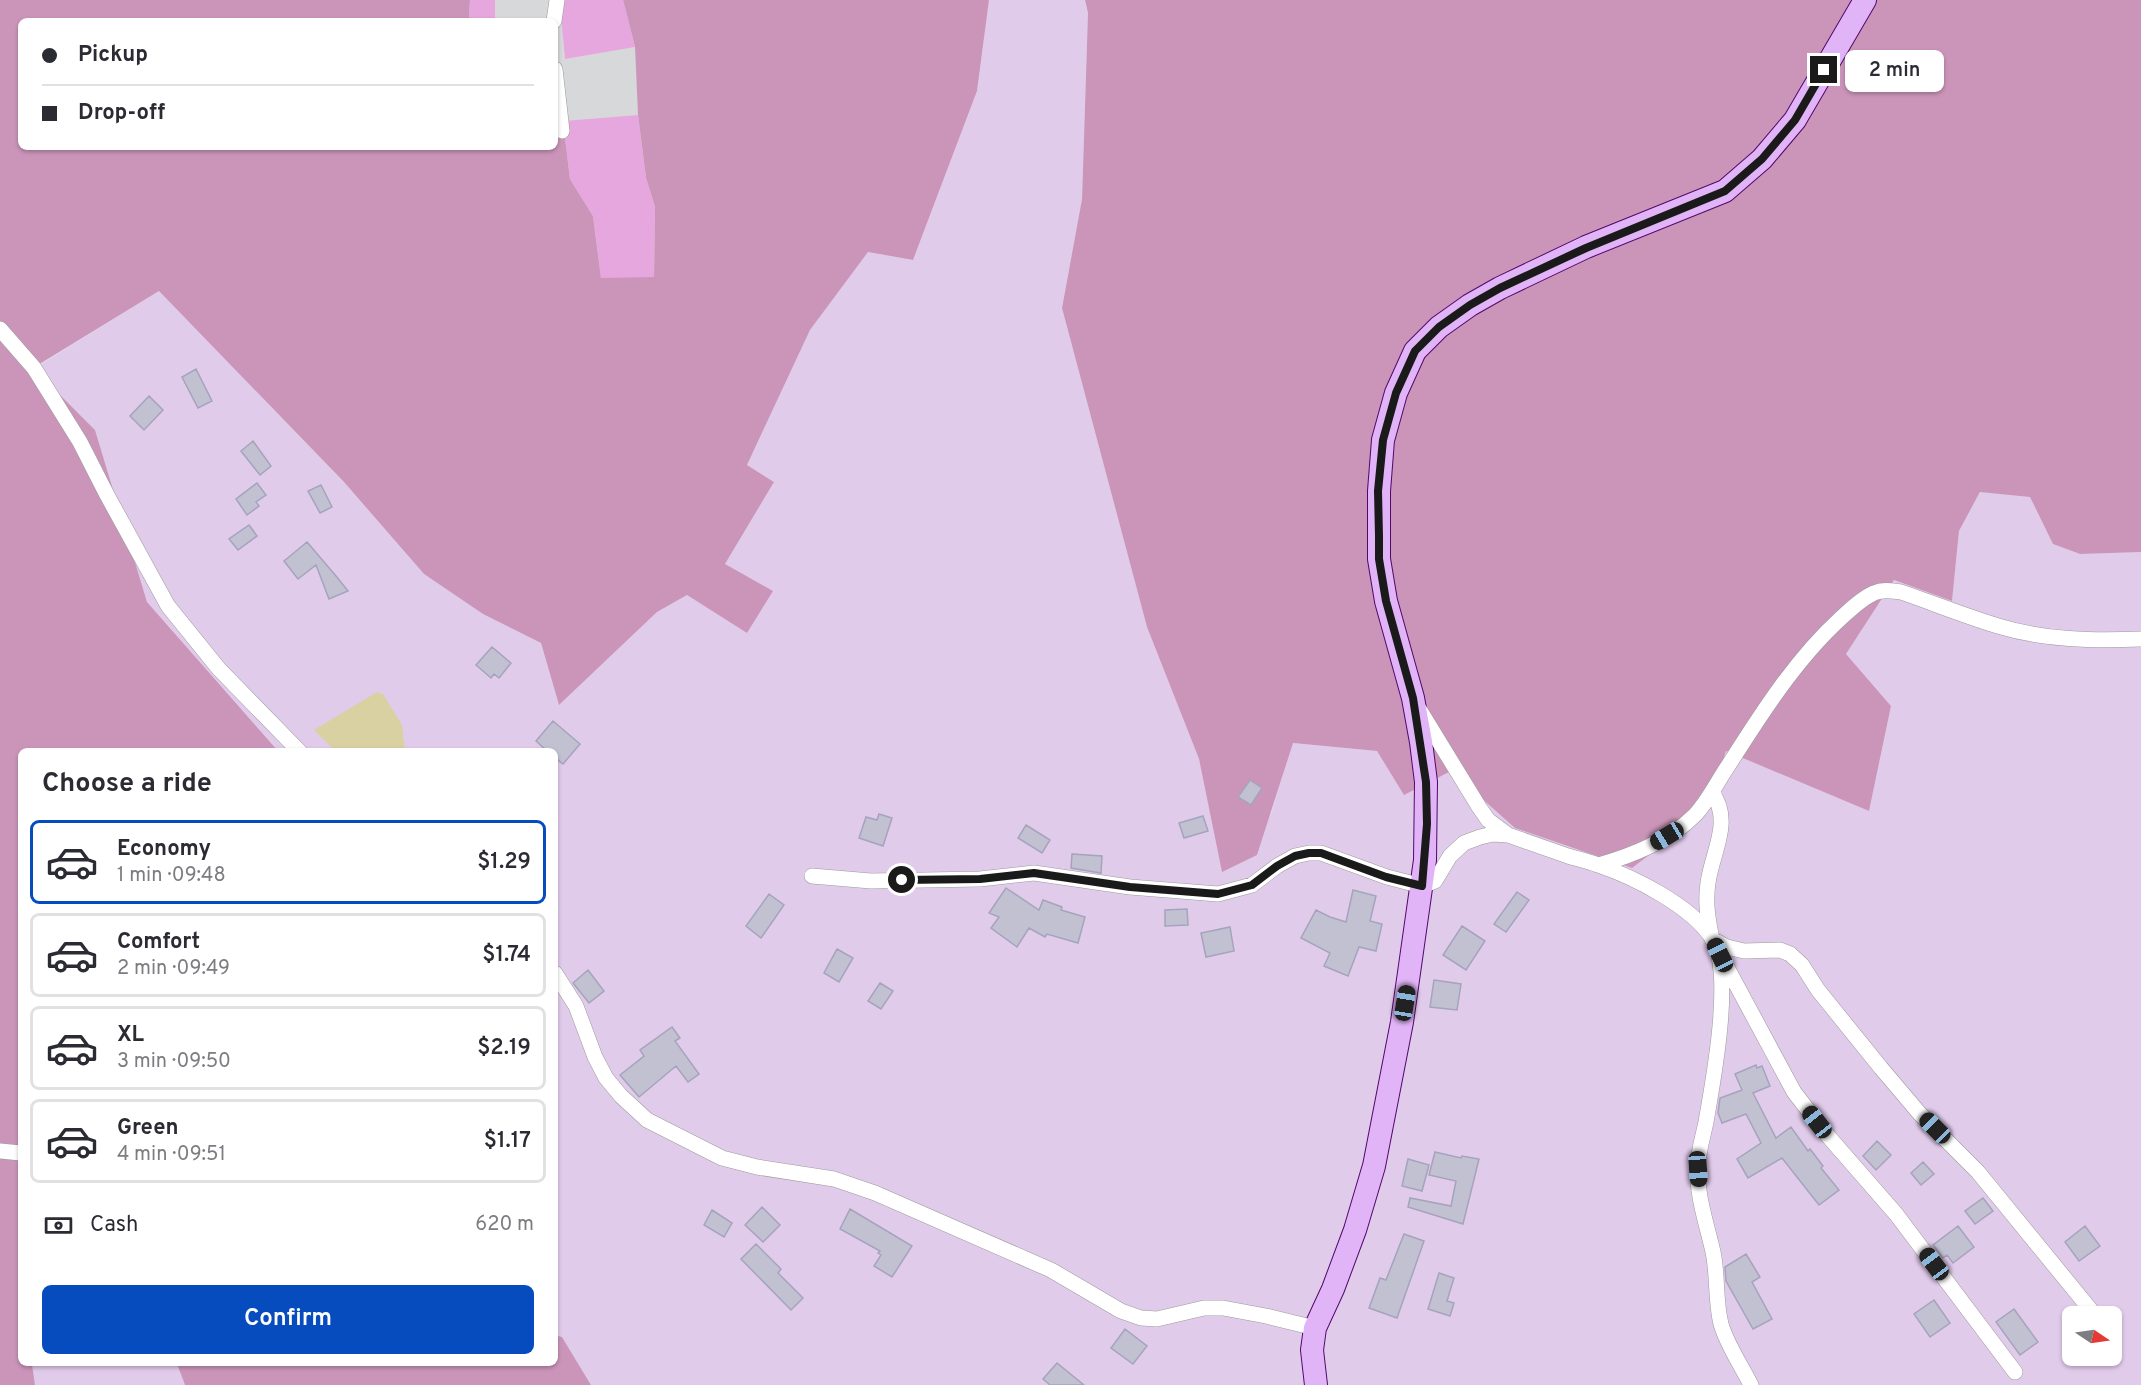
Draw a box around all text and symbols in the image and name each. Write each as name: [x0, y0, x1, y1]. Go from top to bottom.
text: Pickup: [78, 42, 148, 69]
callout: 2 min: [1845, 49, 1944, 91]
route end: [1810, 56, 1837, 83]
text: 2 min: [1869, 58, 1920, 84]
text: Drop-off: [78, 100, 165, 127]
text: Choose a ride: [42, 767, 212, 801]
car: [1647, 819, 1687, 853]
icon: car: [45, 835, 99, 889]
text: Economy: [117, 836, 211, 863]
text: $1.29: [477, 849, 531, 876]
text: 1 min · 09:48: [117, 863, 226, 889]
route start: [888, 866, 915, 893]
icon: car: [45, 928, 99, 982]
text: Comfort: [117, 929, 200, 956]
car: [1704, 935, 1736, 975]
text: $1.74: [482, 942, 531, 969]
text: 2 min · 09:49: [117, 956, 230, 982]
car: [1393, 984, 1417, 1022]
icon: car: [45, 1021, 99, 1075]
text: XL: [117, 1022, 144, 1049]
text: $2.19: [477, 1035, 531, 1062]
text: 3 min · 09:50: [117, 1049, 231, 1075]
car: [1799, 1102, 1835, 1142]
car: [1916, 1109, 1954, 1147]
icon: car: [45, 1114, 99, 1168]
text: Green: [117, 1115, 179, 1142]
text: $1.17: [484, 1128, 531, 1155]
text: 4 min · 09:51: [117, 1142, 226, 1168]
car: [1688, 1150, 1708, 1188]
icon: cash: [42, 1209, 75, 1242]
text: Cash: [90, 1212, 139, 1239]
text: 620 m: [475, 1212, 534, 1238]
car: [1916, 1244, 1952, 1284]
button: Confirm: [42, 1285, 534, 1354]
north arrow: [2062, 1306, 2122, 1366]
map controls: [2062, 1306, 2122, 1366]

